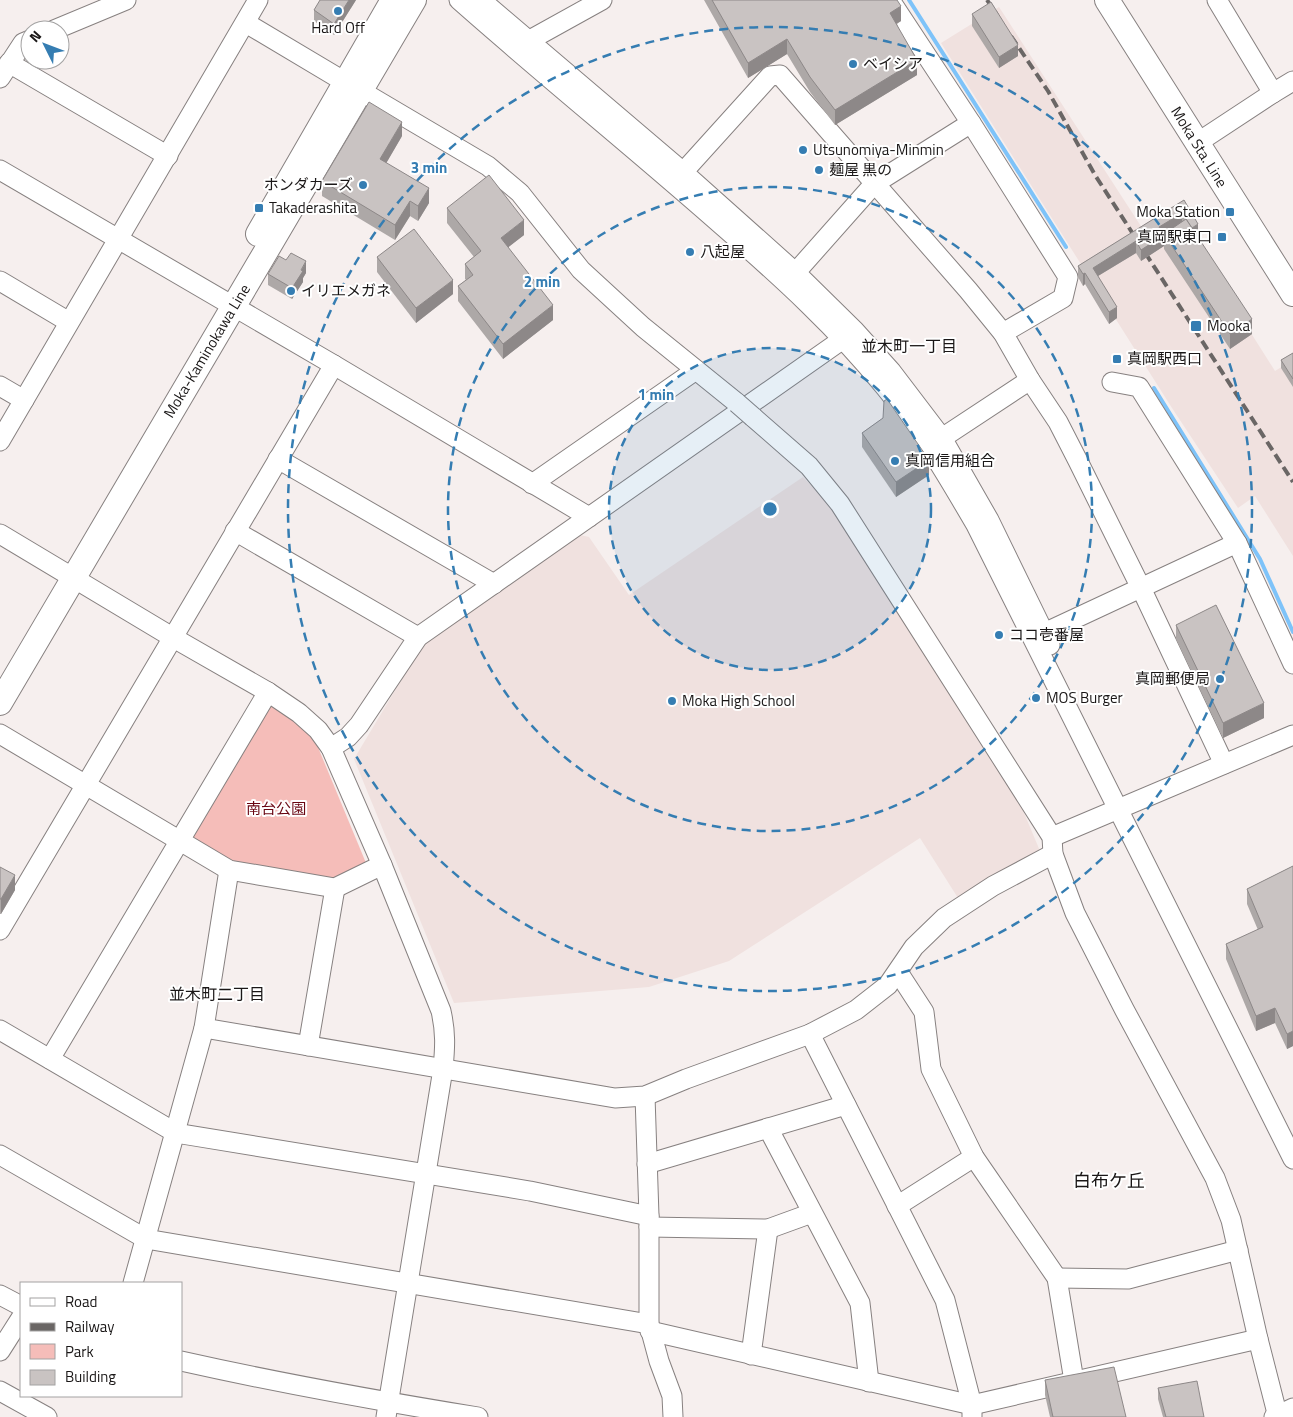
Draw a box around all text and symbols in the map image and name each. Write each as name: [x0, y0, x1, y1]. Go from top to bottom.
marker: Hard Off: [332, 5, 344, 17]
place label: Hard Off: [311, 16, 365, 39]
north arrow: [20, 20, 70, 70]
text: N: [24, 25, 46, 47]
place label: ベイシア: [863, 52, 923, 75]
marker: ベイシア: [847, 58, 859, 70]
street label: Moka Sta. Line: [1165, 102, 1234, 192]
place label: Utsunomiya-Minmin: [813, 138, 944, 161]
marker: Utsunomiya-Minmin: [797, 144, 809, 156]
text: 3 min: [411, 156, 447, 179]
place label: 麺屋 黒の: [829, 158, 892, 181]
marker: 麺屋 黒の: [813, 164, 825, 176]
place label: ホンダカーズ: [264, 173, 353, 196]
marker: ホンダカーズ: [357, 179, 369, 191]
place label: Takaderashita: [269, 196, 358, 219]
place label: Moka Station: [1136, 200, 1220, 223]
marker: Takaderashita: [253, 202, 265, 214]
marker: Moka Station: [1224, 206, 1236, 218]
place label: 真岡駅東口: [1137, 225, 1212, 248]
marker: 真岡駅東口: [1216, 231, 1228, 243]
place label: 八起屋: [700, 240, 745, 263]
marker: 八起屋: [684, 246, 696, 258]
text: 2 min: [524, 270, 560, 293]
street label: Moka-Kaminokawa Line: [157, 279, 256, 422]
place label: イリエメガネ: [301, 279, 391, 302]
marker: イリエメガネ: [285, 285, 297, 297]
place label: Mooka: [1207, 314, 1251, 337]
marker: Mooka: [1189, 319, 1203, 333]
district label: 並木町一丁目: [861, 334, 957, 358]
place label: 真岡駅西口: [1127, 347, 1202, 370]
marker: 真岡駅西口: [1111, 353, 1123, 365]
text: 1 min: [638, 383, 674, 406]
place label: 真岡信用組合: [905, 449, 995, 472]
marker: 真岡信用組合: [889, 455, 901, 467]
centre of rings: [761, 500, 779, 518]
place label: ココ壱番屋: [1009, 623, 1084, 646]
marker: ココ壱番屋: [993, 629, 1005, 641]
place label: 真岡郵便局: [1135, 667, 1210, 690]
marker: 真岡郵便局: [1214, 673, 1226, 685]
place label: MOS Burger: [1046, 686, 1123, 709]
place label: Moka High School: [682, 689, 795, 712]
marker: MOS Burger: [1030, 692, 1042, 704]
marker: Moka High School: [666, 695, 678, 707]
park label: 南台公園: [246, 797, 306, 820]
district label: 並木町二丁目: [169, 982, 265, 1006]
district label: 白布ケ丘: [1073, 1167, 1145, 1194]
legend: [20, 1282, 182, 1397]
text: Road: [65, 1290, 97, 1313]
text: Railway: [65, 1315, 115, 1338]
text: Park: [65, 1340, 94, 1363]
text: Building: [65, 1365, 116, 1388]

